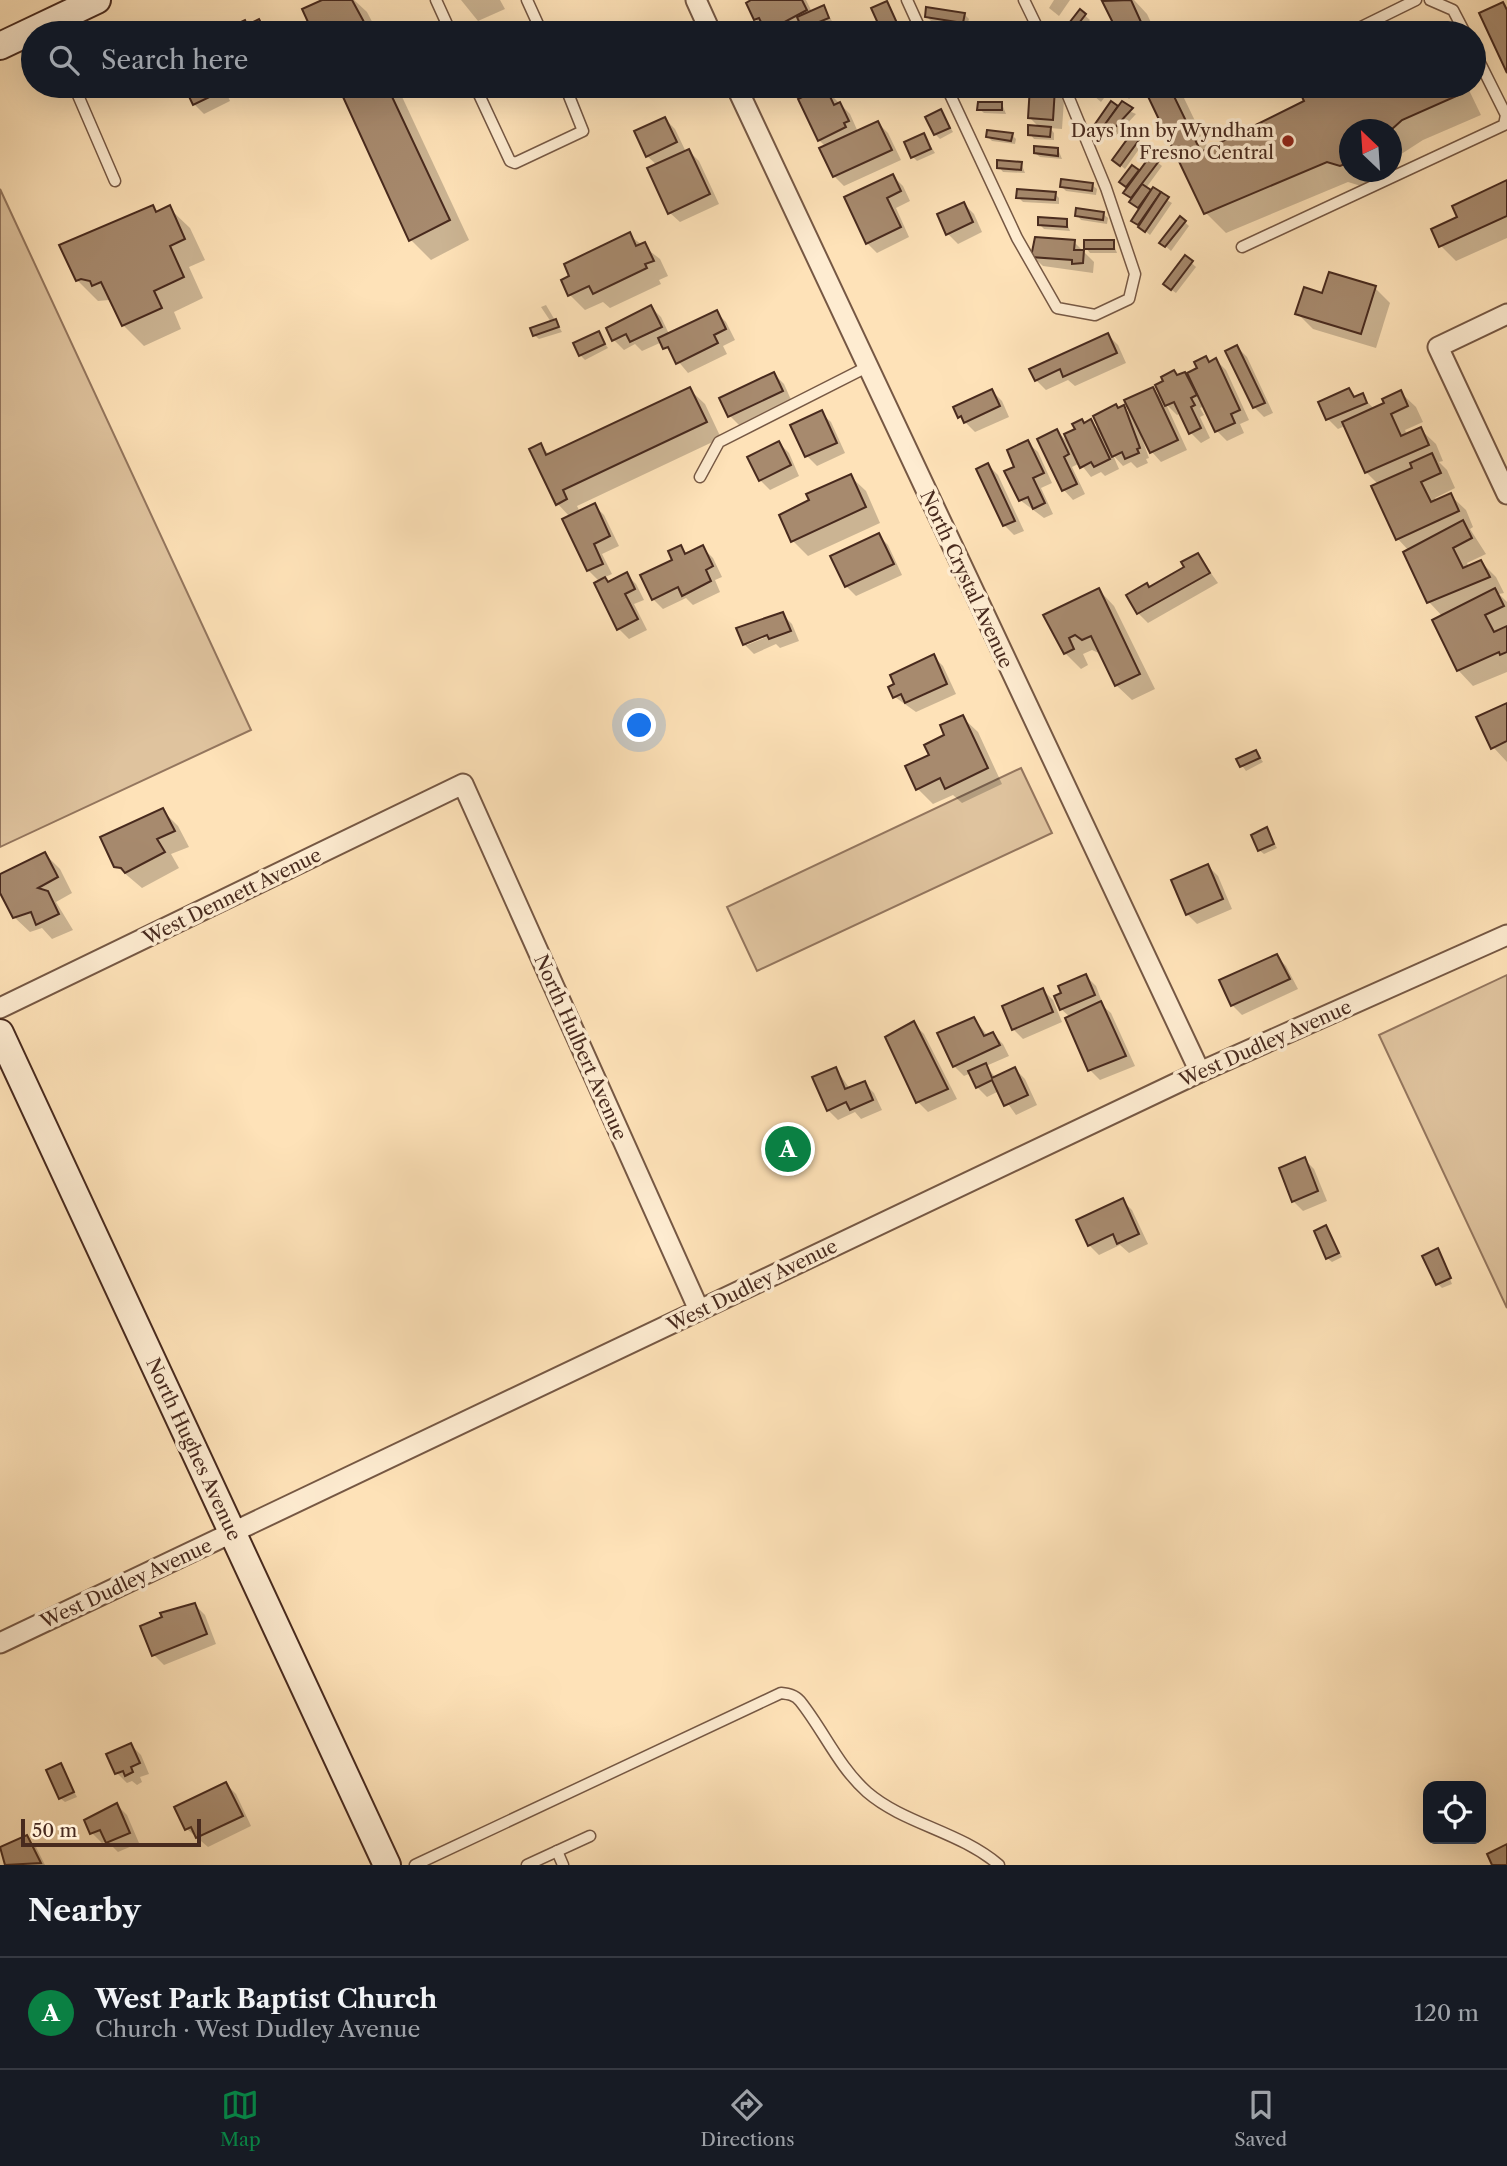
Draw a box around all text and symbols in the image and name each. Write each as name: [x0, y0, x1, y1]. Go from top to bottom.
search box: [21, 21, 1486, 98]
icon: search: [45, 41, 83, 79]
text: Search here: [101, 44, 248, 76]
place label: Days Inn by Wyndham Fresno Central: [1071, 119, 1274, 164]
north arrow: [1339, 119, 1402, 182]
marker: Days Inn by Wyndham Fresno Central: [1280, 133, 1296, 149]
street label: North Crystal Avenue: [915, 487, 1018, 672]
your location: [622, 708, 656, 742]
street label: West Dennett Avenue: [138, 843, 325, 950]
street label: North Hulbert Avenue: [529, 951, 632, 1143]
street label: West Dudley Avenue: [1175, 995, 1355, 1092]
pin: A: [765, 1123, 811, 1175]
street label: West Dudley Avenue: [663, 1234, 841, 1337]
street label: North Hughes Avenue: [141, 1354, 246, 1544]
street label: West Dudley Avenue: [36, 1534, 215, 1634]
map controls: [1423, 1781, 1486, 1844]
button: locate: [1423, 1781, 1486, 1844]
scale bar: [21, 1816, 201, 1848]
text: 50 m: [32, 1819, 77, 1842]
text: Nearby: [28, 1892, 141, 1929]
text: West Park Baptist Church: [95, 1983, 437, 2015]
text: A: [42, 1999, 60, 2027]
text: 120 m: [1414, 1999, 1479, 2027]
text: Church · West Dudley Avenue: [95, 2015, 420, 2043]
tab: Map: [220, 2086, 261, 2151]
tab: Directions: [701, 2086, 794, 2151]
tab: Saved: [1234, 2086, 1287, 2151]

